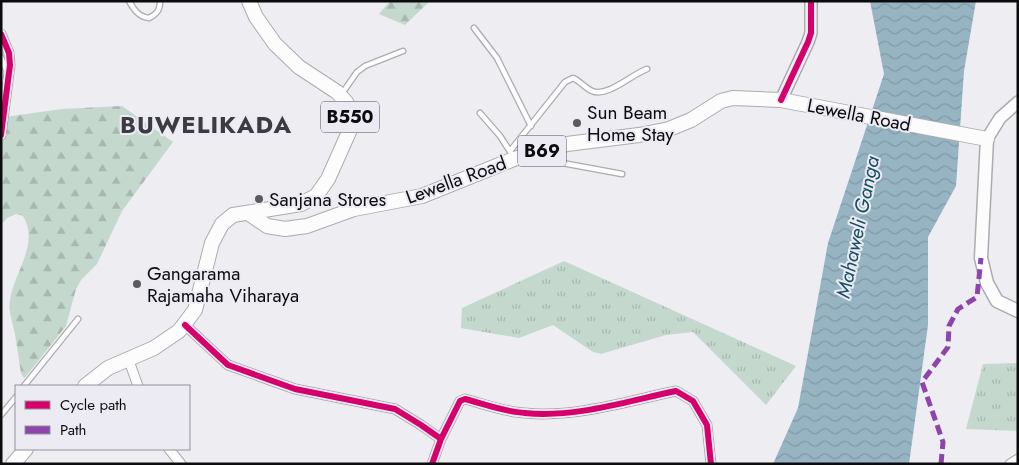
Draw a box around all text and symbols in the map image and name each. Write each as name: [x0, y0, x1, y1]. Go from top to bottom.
street label: Lewella Road: [805, 92, 913, 138]
place label: Sun Beam Home Stay: [587, 99, 674, 148]
road number: B550: [321, 101, 379, 132]
district label: BUWELIKADA: [120, 107, 292, 142]
marker: Sun Beam Home Stay: [571, 117, 583, 129]
road number: B69: [518, 136, 566, 166]
street label: Lewella Road: [402, 149, 510, 211]
water label: Mahaweli Ganga: [829, 153, 887, 301]
place label: Sanjana Stores: [269, 186, 387, 213]
marker: Sanjana Stores: [253, 193, 265, 205]
place label: Gangarama Rajamaha Viharaya: [147, 260, 299, 309]
marker: Gangarama Rajamaha Viharaya: [131, 278, 143, 290]
legend: [15, 385, 190, 450]
text: Cycle path: [60, 394, 127, 416]
text: Path: [60, 419, 86, 441]

